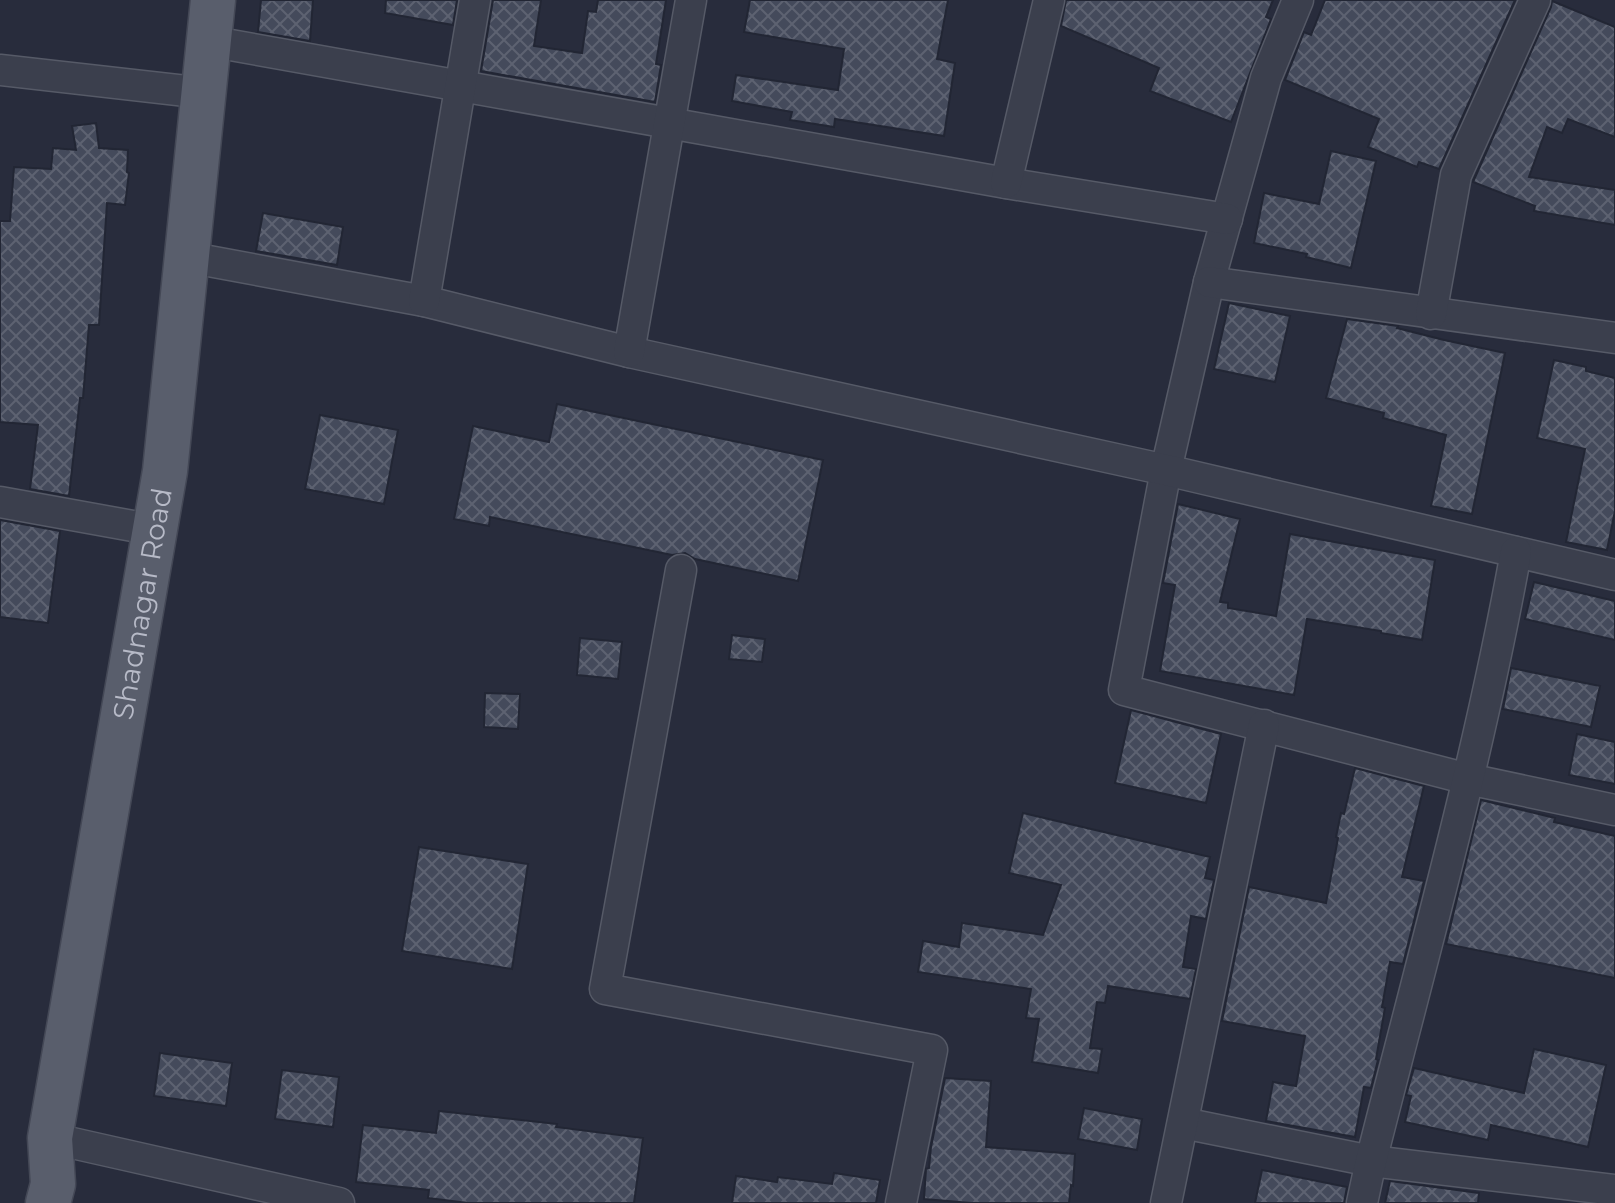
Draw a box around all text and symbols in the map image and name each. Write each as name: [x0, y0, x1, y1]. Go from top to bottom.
street label: Shadnagar Road: [105, 485, 179, 722]

